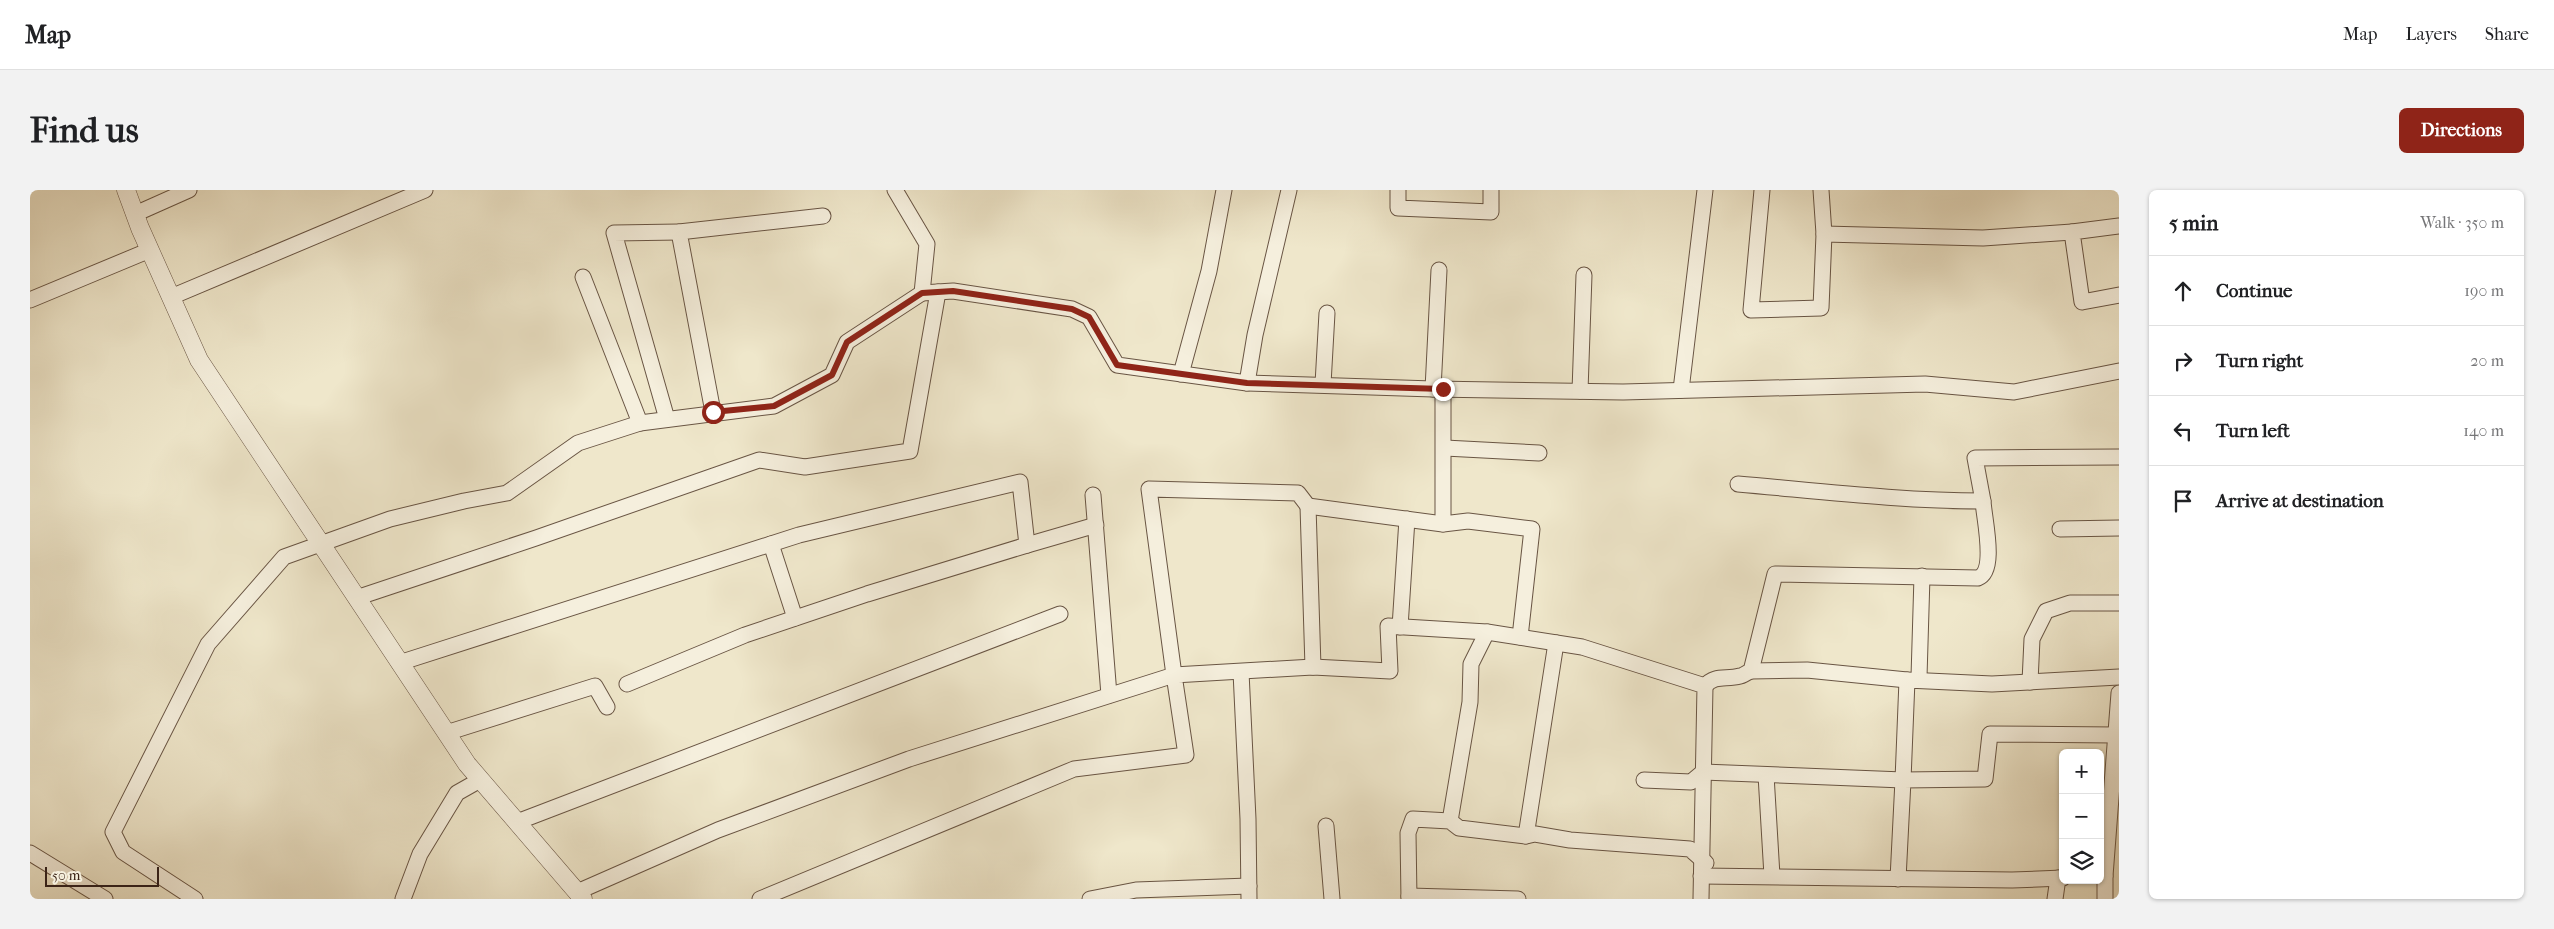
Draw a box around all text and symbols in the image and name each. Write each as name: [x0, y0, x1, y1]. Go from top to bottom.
text: Map: [25, 21, 71, 49]
text: Map: [2343, 24, 2377, 45]
text: Layers: [2405, 24, 2457, 45]
text: Share: [2485, 24, 2529, 45]
button: Directions: [2399, 108, 2524, 153]
text: Find us: [30, 110, 139, 151]
text: 5 min: [2169, 211, 2218, 235]
text: Walk · 350 m: [2420, 213, 2504, 232]
icon: ahead: [2169, 277, 2197, 305]
text: Continue: [2216, 280, 2292, 302]
text: 190 m: [2464, 281, 2504, 300]
icon: right: [2169, 347, 2197, 375]
text: Turn right: [2216, 350, 2303, 372]
text: 20 m: [2470, 351, 2504, 370]
route end: [1432, 378, 1455, 401]
route start: [702, 401, 725, 424]
icon: left: [2169, 417, 2197, 445]
text: Turn left: [2216, 420, 2290, 442]
text: 140 m: [2463, 421, 2504, 440]
icon: arrive: [2169, 487, 2197, 515]
text: Arrive at destination: [2216, 490, 2384, 512]
map controls: [2059, 749, 2104, 884]
button: +: [2059, 749, 2104, 794]
button: −: [2059, 794, 2104, 839]
button: layers: [2059, 839, 2104, 884]
scale bar: [45, 864, 159, 887]
text: 50 m: [52, 867, 80, 884]

